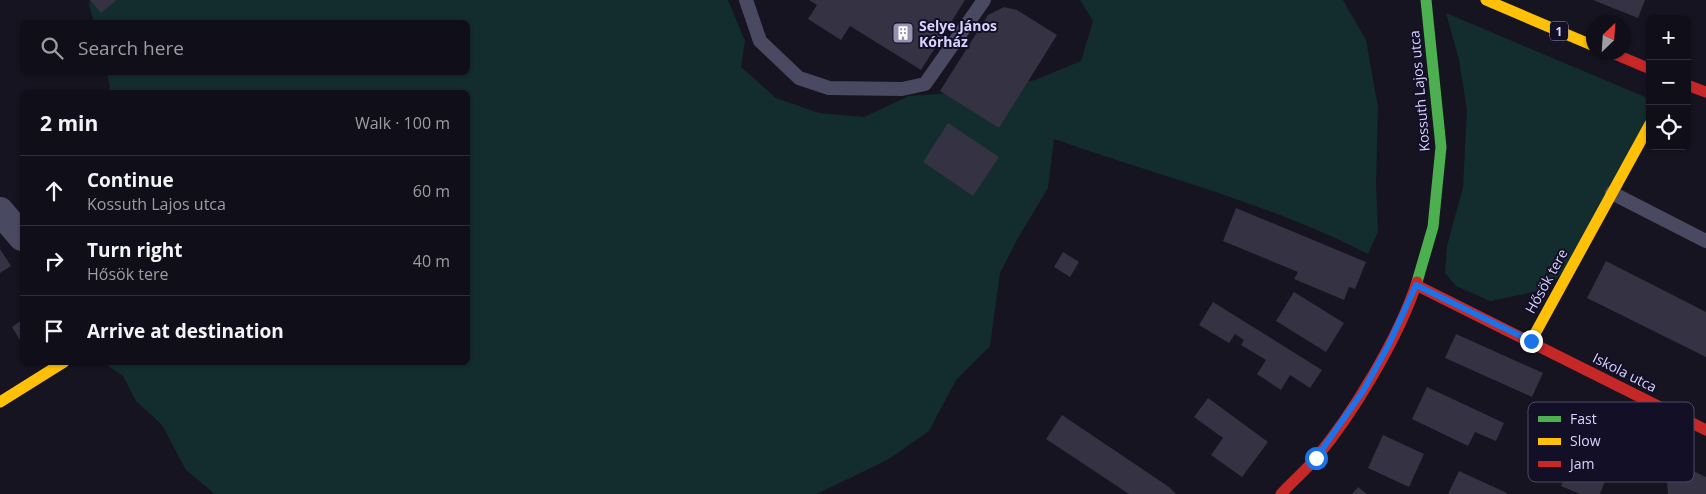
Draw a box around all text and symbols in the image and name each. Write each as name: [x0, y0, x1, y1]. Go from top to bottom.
north arrow: [1586, 15, 1631, 60]
map controls: [1646, 15, 1691, 150]
button: +: [1646, 15, 1691, 60]
place label: Selye János Kórház: [919, 16, 997, 51]
search box: [20, 20, 470, 75]
building icon: Selye János Kórház: [891, 21, 915, 45]
road number: 1: [1550, 22, 1568, 40]
street label: Kossuth Lajos utca: [1404, 30, 1434, 152]
icon: search: [38, 34, 66, 62]
text: Search here: [78, 35, 184, 61]
button: −: [1646, 60, 1691, 105]
button: locate: [1646, 105, 1691, 150]
text: 2 min: [40, 109, 98, 137]
text: Walk · 100 m: [355, 112, 450, 134]
text: Continue: [87, 167, 174, 193]
icon: ahead: [40, 177, 68, 205]
text: 60 m: [413, 180, 450, 202]
text: Kossuth Lajos utca: [87, 193, 226, 215]
text: Turn right: [87, 237, 182, 263]
street label: Hősök tere: [1520, 245, 1572, 317]
icon: right: [40, 247, 68, 275]
text: 40 m: [413, 250, 450, 272]
text: Hősök tere: [87, 263, 168, 285]
icon: arrive: [40, 317, 68, 345]
text: Arrive at destination: [87, 318, 284, 344]
route end: [1520, 330, 1543, 353]
street label: Iskola utca: [1590, 348, 1660, 396]
legend: [1528, 402, 1694, 482]
text: Fast: [1570, 409, 1597, 428]
text: Slow: [1570, 431, 1601, 450]
route start: [1305, 447, 1328, 470]
text: Jam: [1568, 454, 1595, 473]

